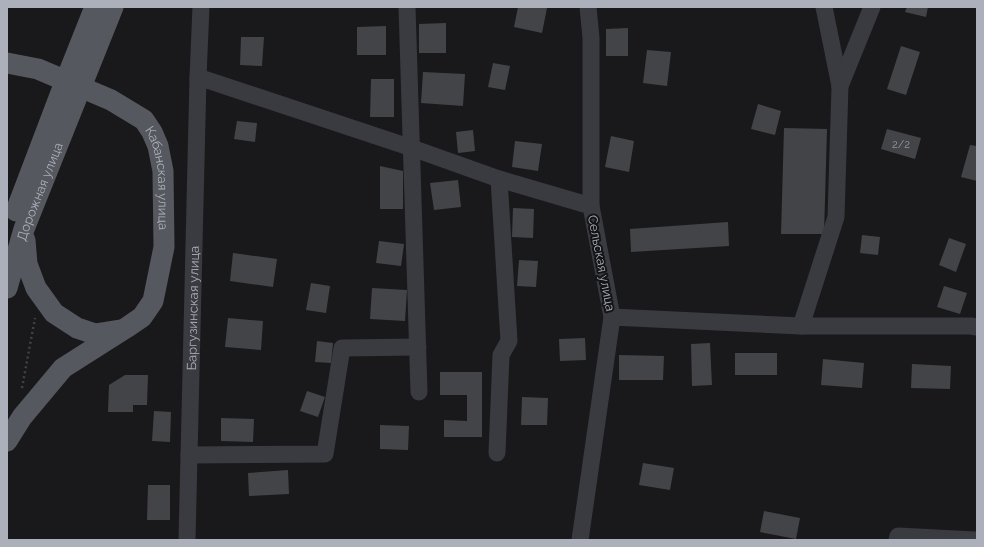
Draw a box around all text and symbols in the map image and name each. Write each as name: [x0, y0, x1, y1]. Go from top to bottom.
street label: Кабанская улица: [142, 123, 171, 230]
house number: 2/2: [892, 138, 910, 151]
street label: Дорожная улица: [14, 140, 66, 243]
street label: Сельская улица: [585, 214, 618, 312]
street label: Баргузинская улица: [184, 246, 202, 371]

